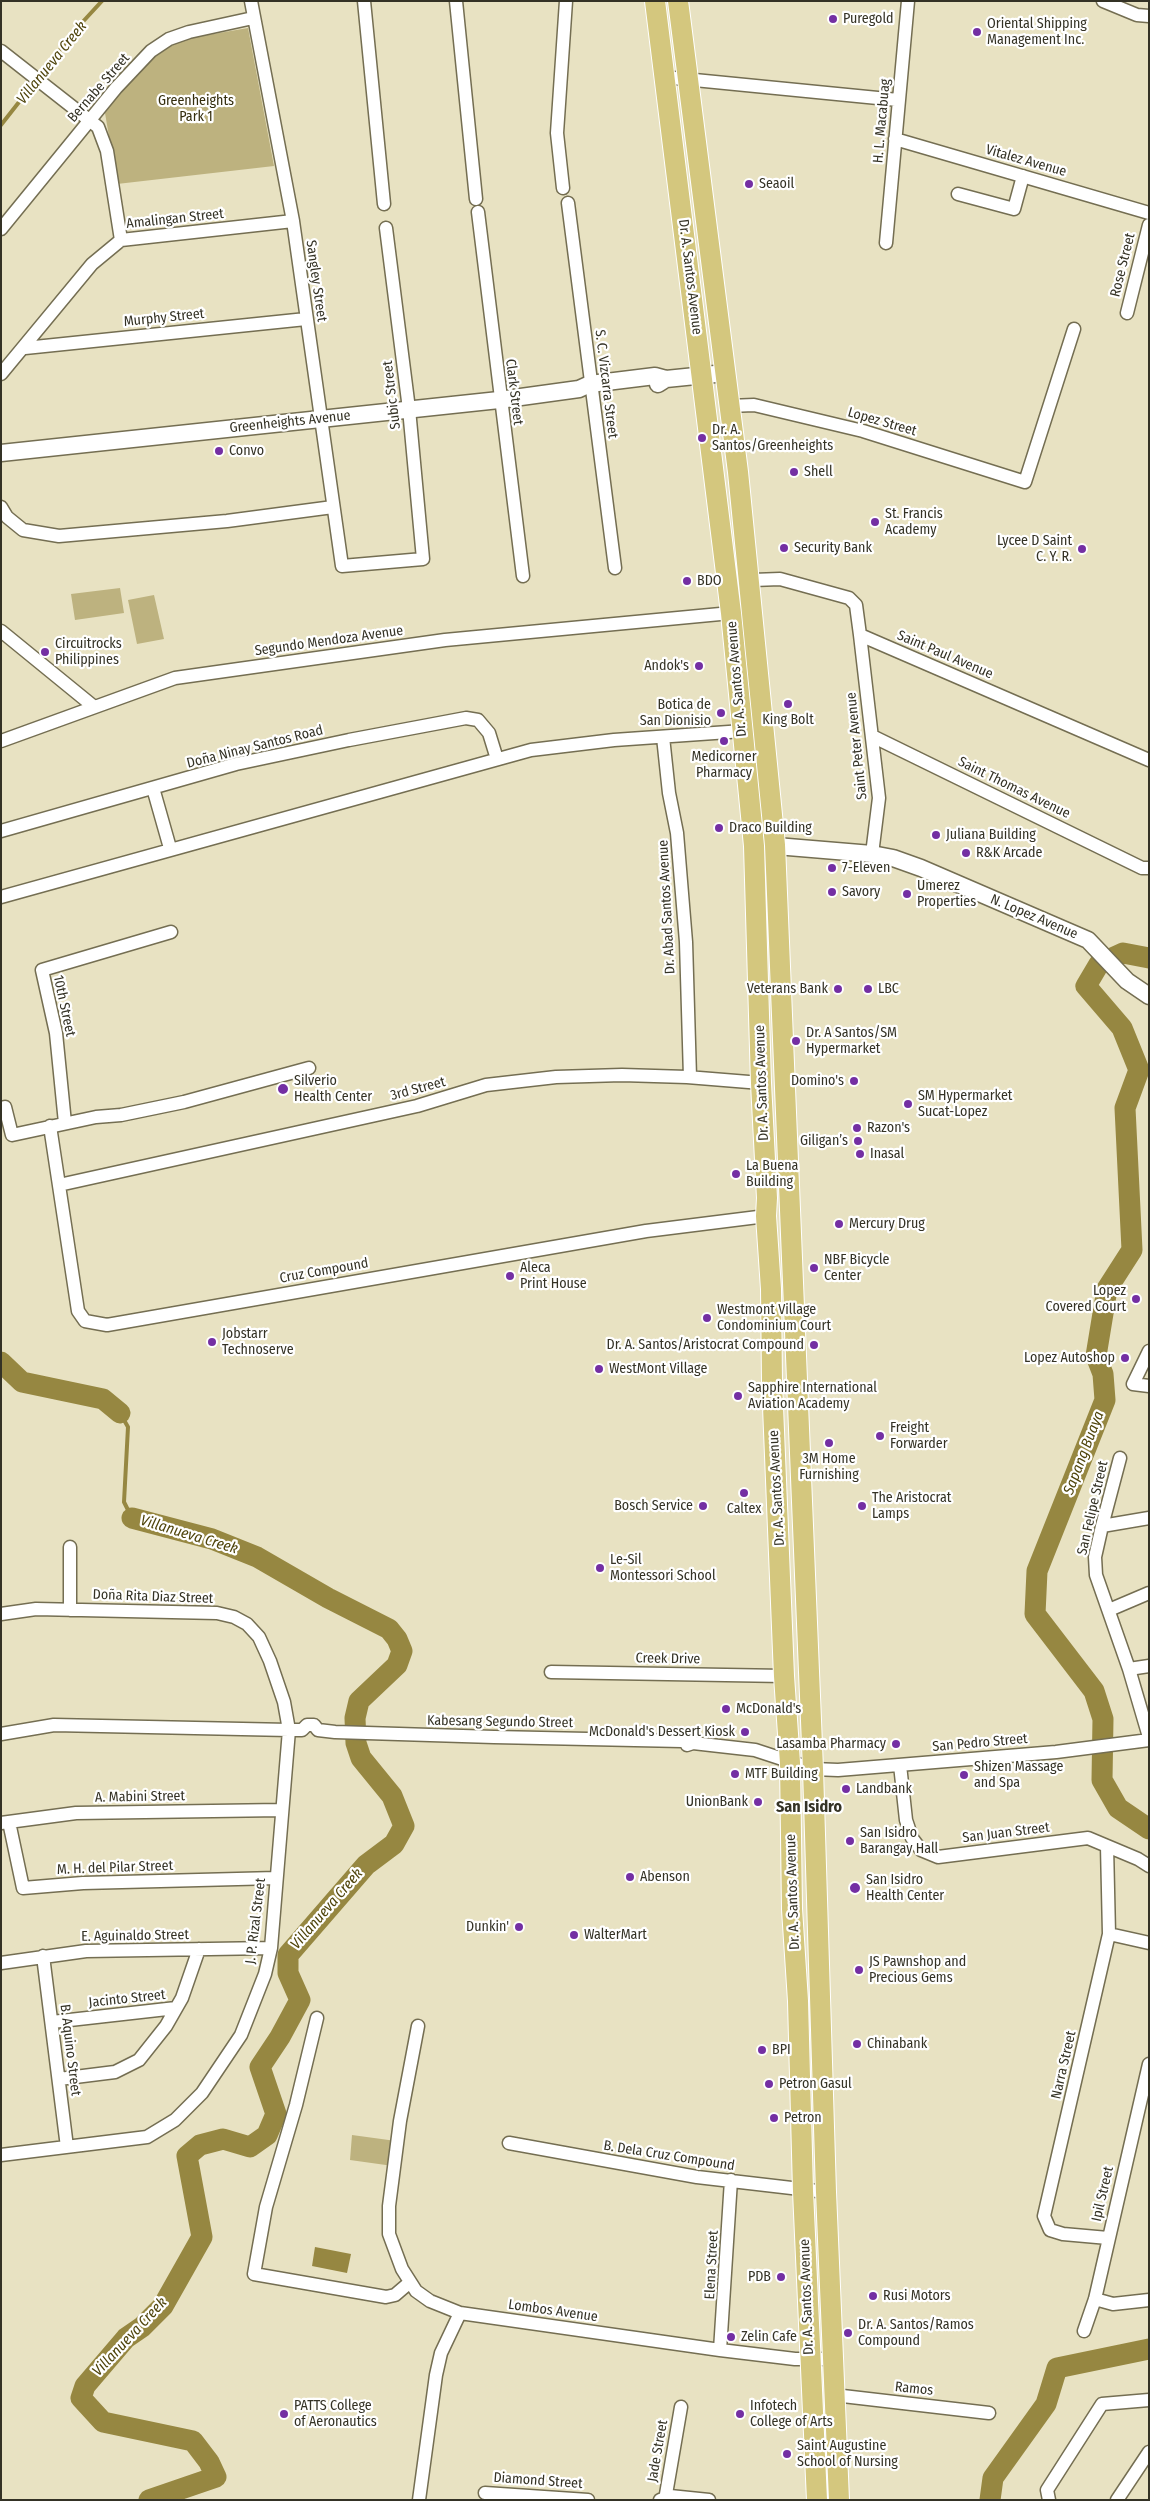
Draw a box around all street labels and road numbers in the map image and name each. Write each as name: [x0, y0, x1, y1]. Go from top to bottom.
street label: Bernabe Street: [65, 50, 133, 126]
street label: H. L. Macabuag: [870, 78, 894, 164]
street label: Vitalez Avenue: [984, 141, 1068, 181]
street label: Amalingan Street: [126, 206, 224, 232]
street label: Dr. A. Santos Avenue: [675, 218, 705, 336]
street label: Rose Street: [1107, 231, 1139, 299]
street label: Sangley Street: [302, 239, 330, 323]
street label: Murphy Street: [123, 305, 205, 331]
street label: S. C. Vizcarra Street: [591, 329, 621, 439]
street label: Clark Street: [502, 358, 526, 426]
street label: Subic Street: [379, 360, 405, 430]
street label: Lopez Street: [846, 404, 918, 440]
street label: Greenheights Avenue: [229, 407, 351, 437]
street label: Dr. A. Santos Avenue: [724, 620, 750, 738]
street label: Segundo Mendoza Avenue: [254, 622, 404, 660]
street label: Saint Paul Avenue: [895, 627, 995, 683]
street label: Saint Peter Avenue: [843, 691, 871, 801]
street label: Doña Ninay Santos Road: [185, 722, 325, 772]
street label: Saint Thomas Avenue: [955, 754, 1073, 822]
street label: Dr. Abad Santos Avenue: [655, 839, 679, 975]
street label: N. Lopez Avenue: [988, 891, 1080, 943]
street label: 10th Street: [49, 974, 79, 1038]
street label: Dr. A. Santos Avenue: [752, 1025, 772, 1141]
street label: 3rd Street: [389, 1074, 447, 1104]
street label: Cruz Compound: [278, 1255, 370, 1287]
street label: Dr. A. Santos Avenue: [766, 1430, 788, 1546]
street label: San Felipe Street: [1074, 1459, 1112, 1557]
street label: Doña Rita Diaz Street: [92, 1587, 214, 1607]
street label: Creek Drive: [636, 1650, 700, 1668]
street label: Kabesang Segundo Street: [427, 1712, 573, 1732]
street label: San Pedro Street: [932, 1730, 1028, 1756]
street label: A. Mabini Street: [95, 1788, 185, 1806]
street label: San Juan Street: [962, 1819, 1050, 1847]
street label: Dr. A. Santos Avenue: [783, 1834, 803, 1950]
street label: M. H. del Pilar Street: [57, 1858, 173, 1878]
street label: J. P. Rizal Street: [242, 1877, 270, 1965]
street label: E. Aguinaldo Street: [81, 1927, 189, 1945]
street label: Jacinto Street: [88, 1987, 166, 2011]
street label: B. Aquino Street: [56, 2003, 84, 2097]
street label: Narra Street: [1048, 2029, 1080, 2101]
street label: B. Dela Cruz Compound: [602, 2137, 736, 2175]
street label: Ipil Street: [1089, 2165, 1117, 2223]
street label: Elena Street: [702, 2230, 722, 2300]
street label: Dr. A. Santos Avenue: [797, 2239, 817, 2355]
street label: Lombos Avenue: [507, 2296, 599, 2326]
street label: Ramos: [894, 2379, 934, 2399]
street label: Jade Street: [644, 2419, 672, 2483]
street label: Diamond Street: [493, 2470, 583, 2492]

